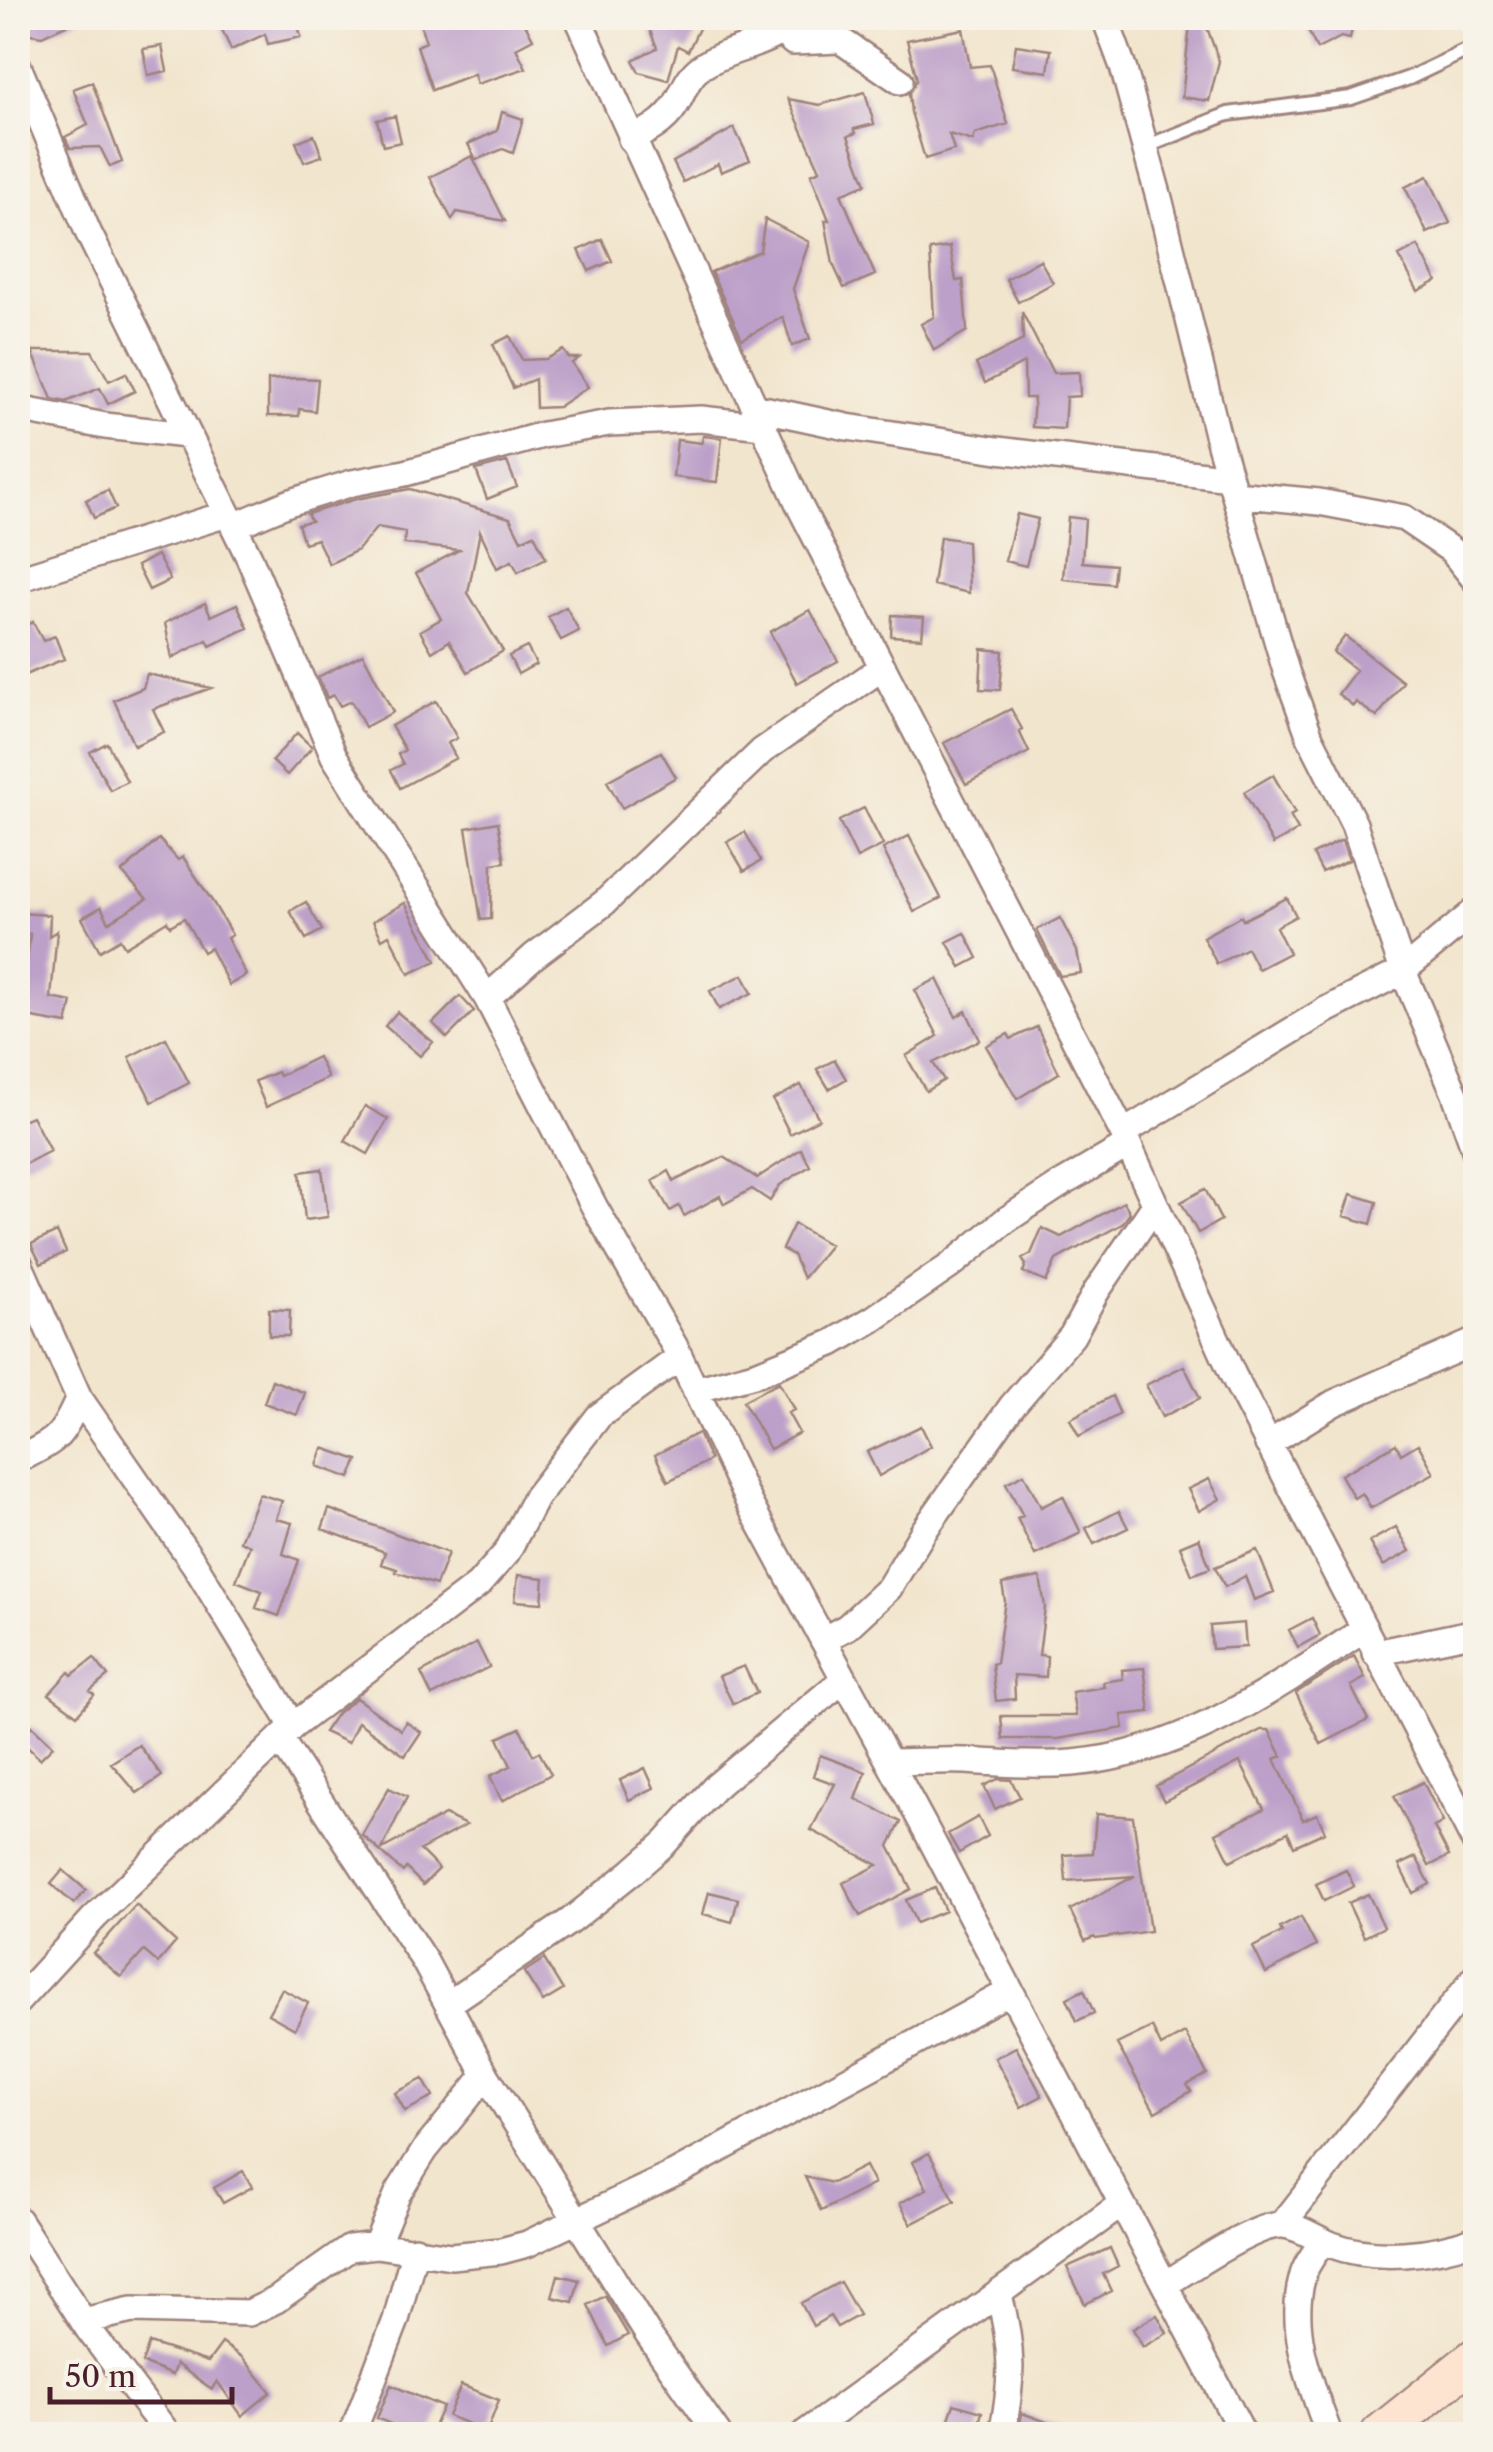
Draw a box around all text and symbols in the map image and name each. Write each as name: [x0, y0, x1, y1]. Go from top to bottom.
scale bar: [50, 2342, 232, 2404]
text: 50 m: [65, 2358, 136, 2395]

